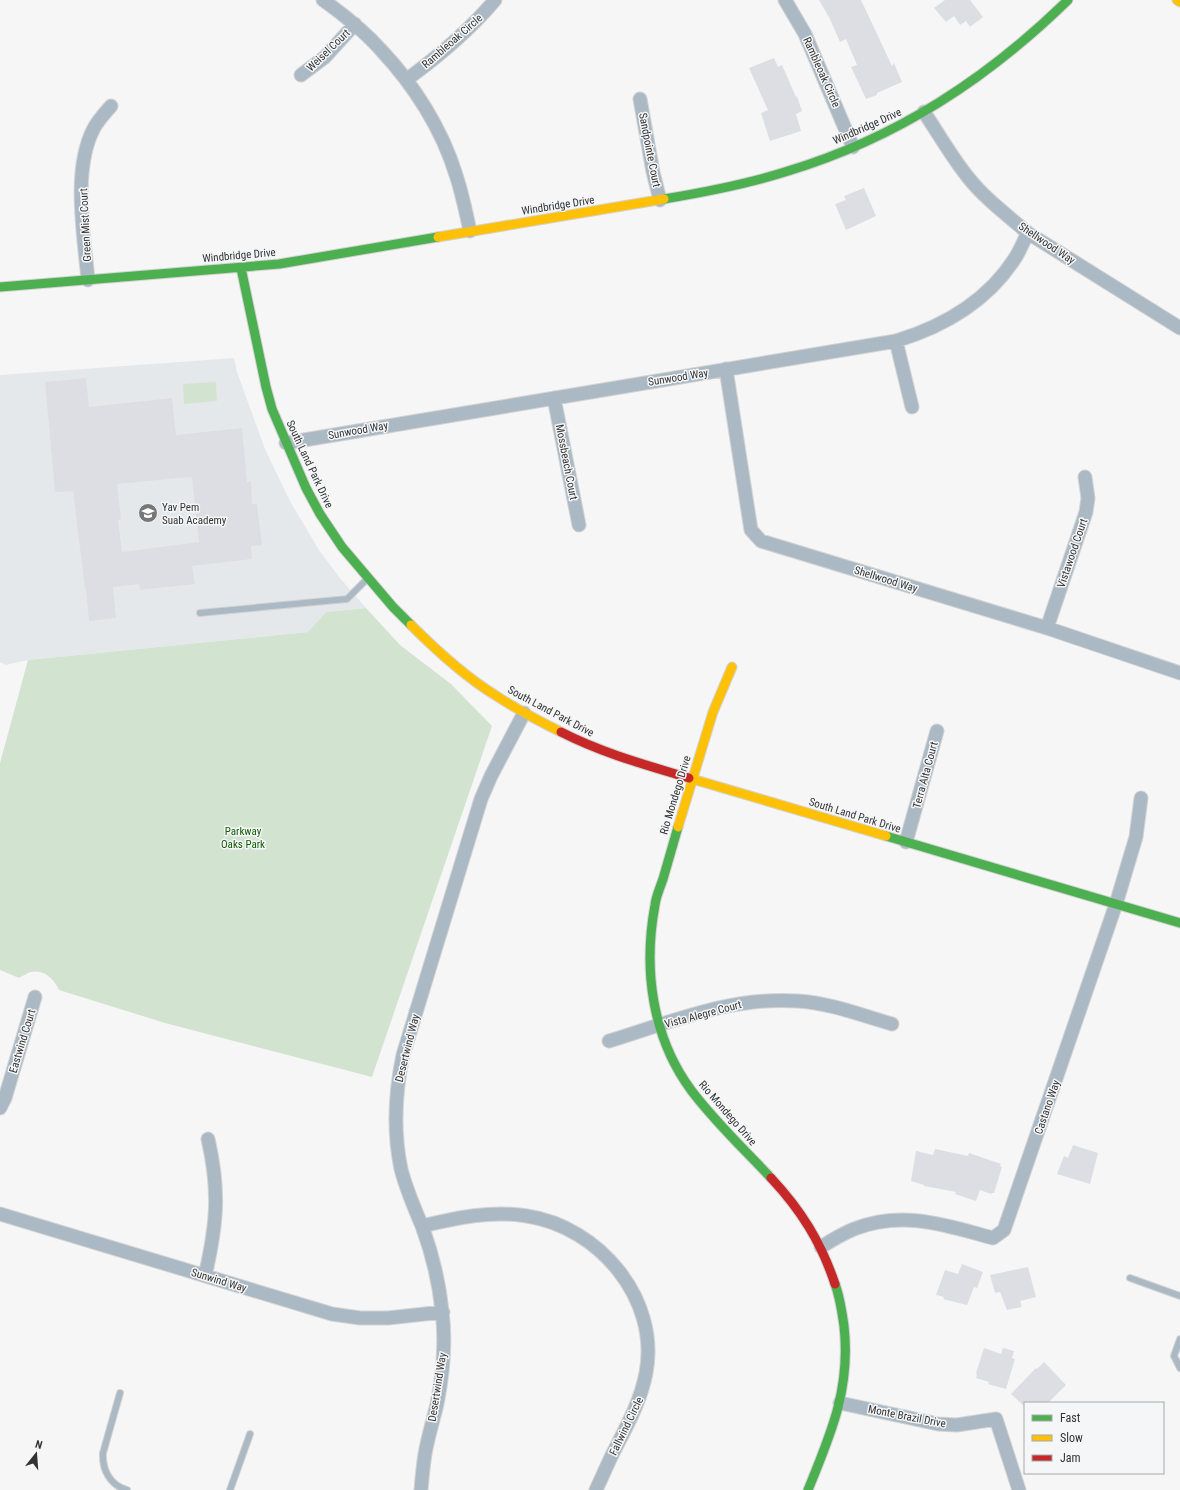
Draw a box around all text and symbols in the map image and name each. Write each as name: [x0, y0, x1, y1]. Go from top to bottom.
street label: Rambleoak Circle: [420, 12, 485, 71]
street label: Weisel Court: [304, 27, 353, 74]
street label: Rambleoak Circle: [800, 35, 843, 109]
street label: Windbridge Drive: [831, 106, 903, 147]
street label: Sandpointe Court: [636, 112, 663, 188]
street label: Green Mist Court: [77, 188, 94, 262]
street label: Windbridge Drive: [521, 193, 595, 218]
street label: Shellwood Way: [1016, 220, 1078, 267]
street label: Windbridge Drive: [202, 246, 276, 265]
street label: Sunwood Way: [647, 366, 709, 389]
street label: South Land Park Drive: [283, 418, 336, 510]
street label: Sunwood Way: [327, 419, 389, 442]
street label: Mossbeach Court: [553, 423, 580, 501]
place label: Yav Pem Suab Academy: [162, 501, 227, 527]
school or university icon: Yav Pem Suab Academy: [137, 502, 159, 524]
street label: Vistawood Court: [1055, 517, 1090, 589]
street label: Shellwood Way: [853, 564, 919, 595]
street label: South Land Park Drive: [506, 683, 596, 740]
street label: Terra Alta Court: [910, 740, 941, 810]
street label: Rio Mondego Drive: [657, 754, 694, 836]
street label: South Land Park Drive: [807, 795, 902, 836]
park label: Parkway Oaks Park: [221, 825, 265, 851]
street label: Vista Alegre Court: [663, 998, 743, 1031]
street label: Eastwind Court: [7, 1008, 38, 1075]
street label: Desertwind Way: [393, 1012, 422, 1083]
street label: Rio Mondego Drive: [696, 1078, 759, 1148]
street label: Castano Way: [1032, 1078, 1063, 1136]
street label: Sunwind Way: [190, 1266, 249, 1295]
street label: Desertwind Way: [426, 1351, 449, 1422]
street label: Fallwind Circle: [607, 1395, 646, 1457]
legend: [1024, 1402, 1164, 1474]
street label: Monte Brazil Drive: [867, 1403, 947, 1430]
text: Fast: [1060, 1411, 1081, 1425]
text: Slow: [1060, 1431, 1083, 1445]
north arrow: [16, 1434, 56, 1474]
text: N: [34, 1438, 44, 1452]
text: Jam: [1060, 1451, 1081, 1465]

